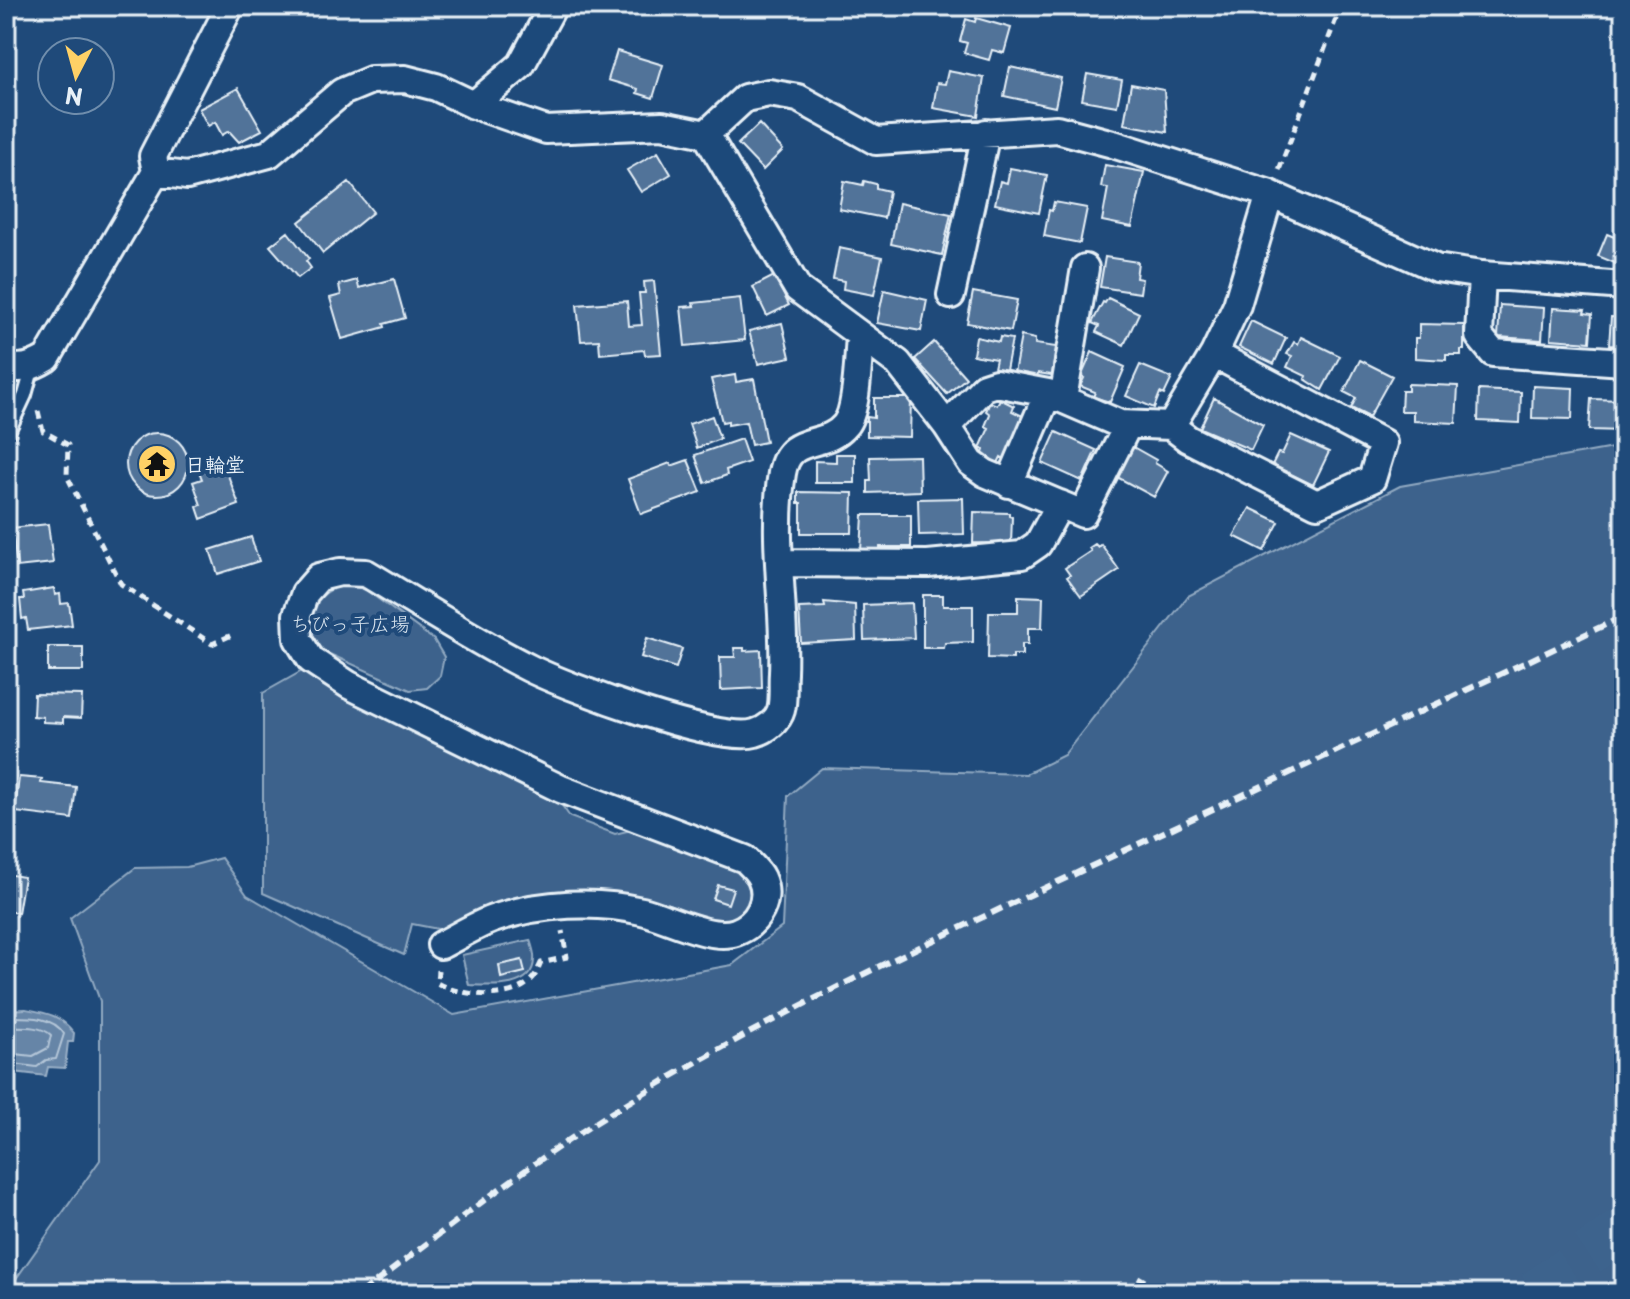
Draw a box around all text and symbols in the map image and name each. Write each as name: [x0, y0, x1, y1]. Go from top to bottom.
north arrow: [36, 36, 116, 116]
text: N: [63, 80, 84, 115]
temple icon: 日輪堂: [136, 443, 178, 485]
place label: 日輪堂: [185, 449, 245, 479]
park label: ちびっ子広場: [290, 608, 410, 638]

